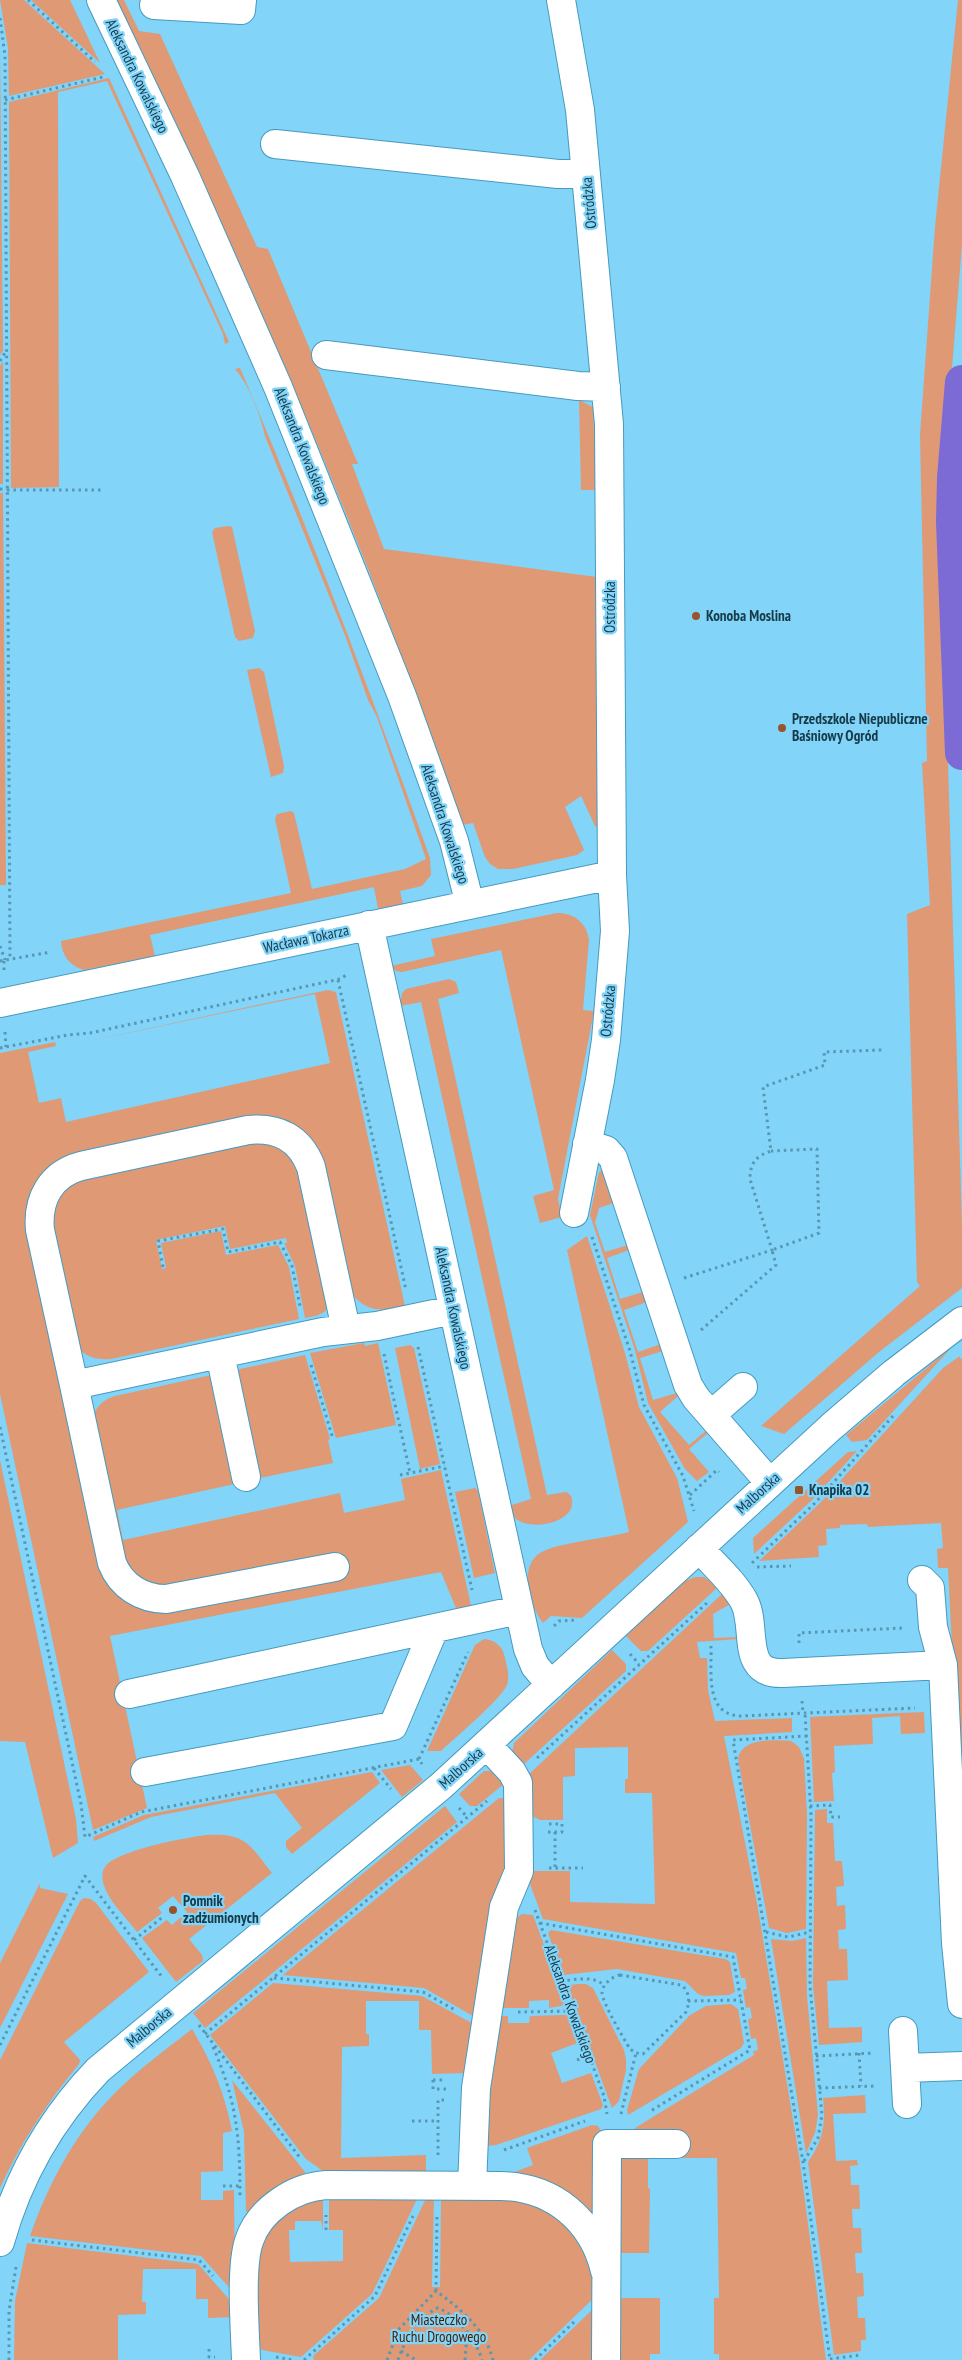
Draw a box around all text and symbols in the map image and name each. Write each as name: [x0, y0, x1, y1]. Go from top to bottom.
street label: Aleksandra Kowalskiego: [102, 16, 173, 136]
street label: Ostródzka: [577, 176, 600, 230]
street label: Aleksandra Kowalskiego: [270, 384, 335, 507]
street label: Ostródzka: [600, 581, 619, 633]
place label: Konoba Moslina: [706, 606, 791, 625]
marker: Konoba Moslina: [690, 610, 702, 622]
place label: Przedszkole Niepubliczne Baśniowy Ogród: [792, 709, 928, 745]
marker: Przedszkole Niepubliczne Baśniowy Ogród: [776, 722, 788, 734]
street label: Aleksandra Kowalskiego: [417, 762, 474, 886]
street label: Wacława Tokarza: [261, 920, 350, 957]
street label: Ostródzka: [596, 984, 619, 1038]
street label: Aleksandra Kowalskiego: [431, 1245, 476, 1371]
street label: Malborska: [732, 1468, 784, 1517]
place label: Knapika 02: [809, 1480, 869, 1499]
marker: Knapika 02: [793, 1484, 805, 1496]
street label: Malborska: [435, 1743, 487, 1792]
place label: Pomnik zadżumionych: [183, 1891, 259, 1927]
marker: Pomnik zadżumionych: [167, 1904, 179, 1916]
street label: Aleksandra Kowalskiego: [540, 1942, 601, 2066]
street label: Malborska: [122, 2002, 175, 2051]
park label: Miasteczko Ruchu Drogowego: [392, 2310, 486, 2346]

